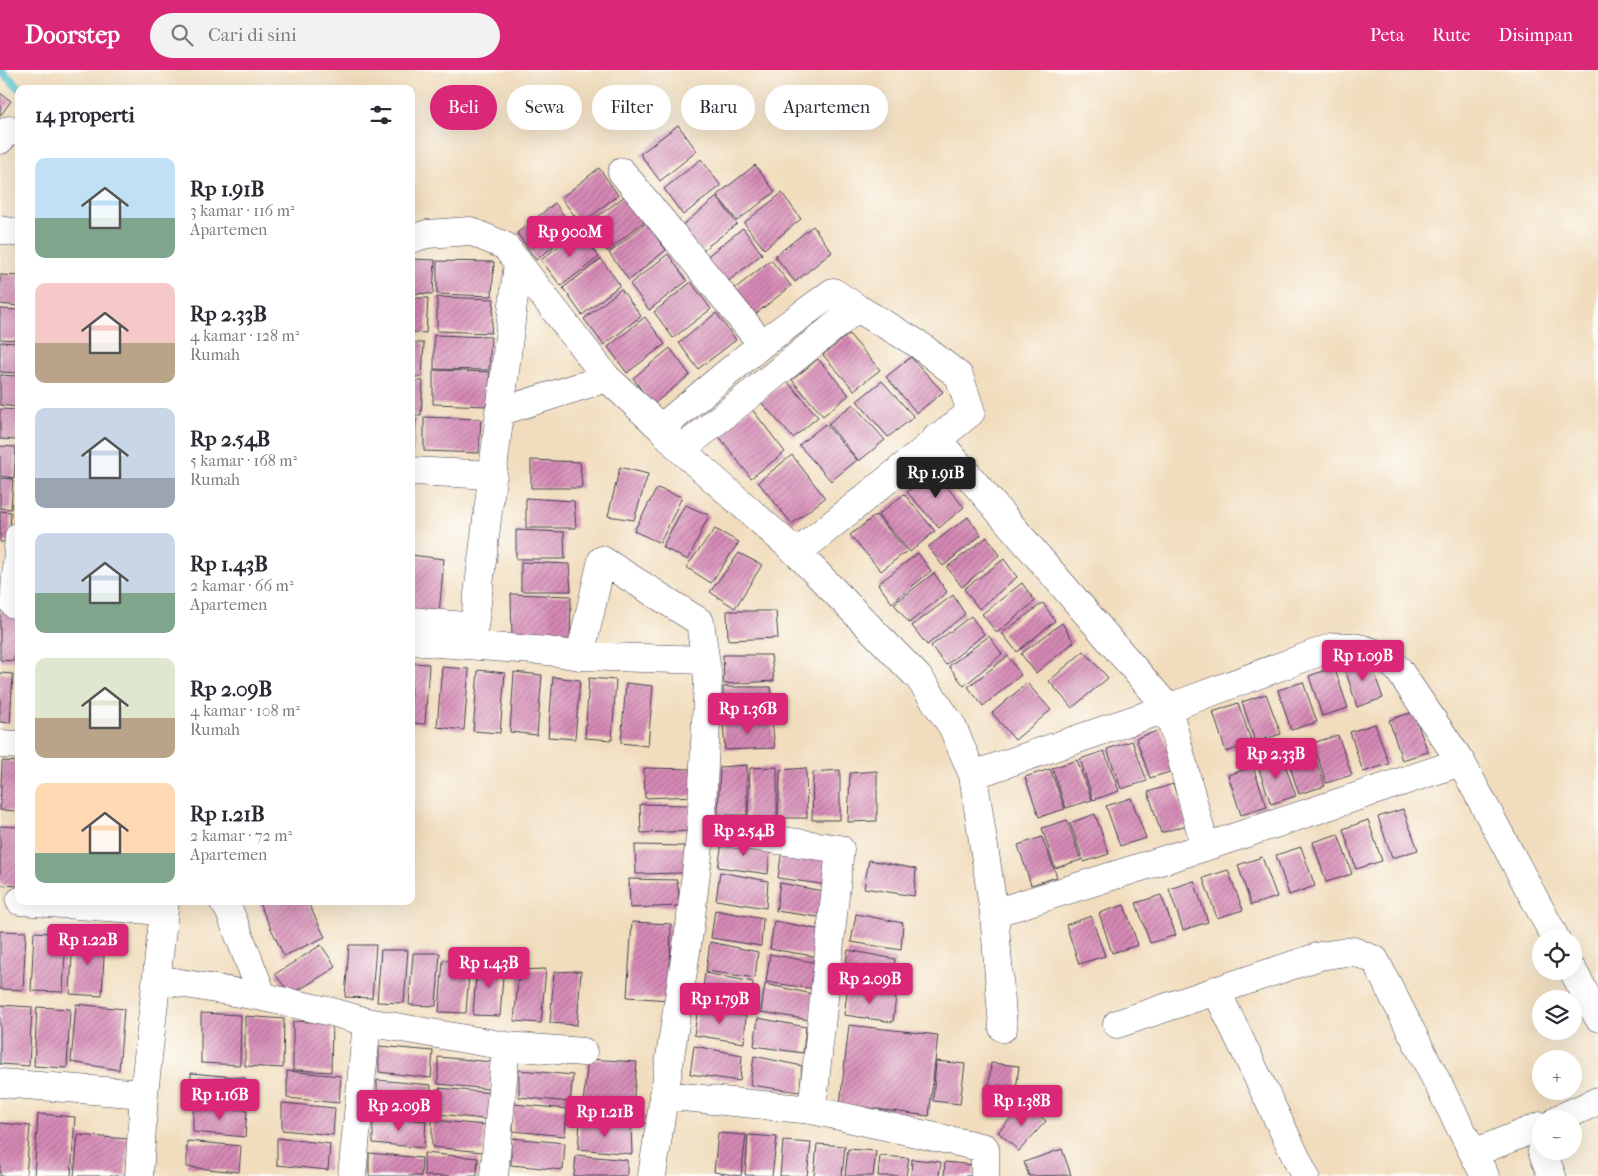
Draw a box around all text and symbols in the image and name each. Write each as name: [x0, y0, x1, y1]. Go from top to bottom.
search box: [150, 13, 500, 58]
text: Doorstep: [25, 21, 120, 49]
icon: search: [168, 21, 196, 49]
text: Cari di sini: [208, 24, 297, 46]
text: Peta: [1370, 25, 1404, 46]
text: Rute: [1432, 25, 1470, 46]
text: Disimpan: [1498, 25, 1573, 46]
chip: Beli: [430, 85, 497, 130]
chip: Sewa: [507, 85, 582, 130]
chip: Filter: [592, 85, 671, 130]
chip: Baru: [681, 85, 755, 130]
chip: Apartemen: [765, 85, 888, 130]
icon: filters: [367, 101, 395, 129]
text: 14 properti: [35, 103, 135, 127]
text: Rp 1.91B: [190, 177, 265, 201]
icon: home: [75, 178, 135, 238]
text: 3 kamar · 116 m²: [190, 201, 294, 220]
pin: Rp 900M: [524, 216, 616, 258]
text: Apartemen: [190, 220, 267, 239]
text: Rp 900M: [538, 222, 602, 241]
text: Rp 2.33B: [190, 302, 267, 326]
icon: home: [75, 303, 135, 363]
text: 4 kamar · 128 m²: [190, 326, 299, 345]
text: Rumah: [190, 345, 240, 364]
text: Rp 2.54B: [190, 427, 270, 451]
icon: home: [75, 428, 135, 488]
text: 5 kamar · 168 m²: [190, 451, 297, 470]
pin: Rp 1.91B: [884, 456, 988, 499]
text: Rp 1.91B: [908, 463, 964, 482]
text: Rumah: [190, 470, 240, 489]
text: Rp 1.43B: [190, 552, 268, 576]
icon: home: [75, 553, 135, 613]
text: 2 kamar · 66 m²: [190, 576, 293, 595]
text: Apartemen: [190, 595, 267, 614]
pin: Rp 1.09B: [1311, 640, 1415, 682]
text: Rp 1.09B: [1333, 646, 1393, 665]
text: Rp 2.09B: [190, 677, 272, 701]
icon: home: [75, 678, 135, 738]
pin: Rp 1.36B: [696, 692, 800, 735]
text: Rp 1.36B: [719, 699, 777, 718]
text: 4 kamar · 108 m²: [190, 701, 300, 720]
text: Rumah: [190, 720, 240, 739]
pin: Rp 2.33B: [1224, 738, 1328, 780]
text: Rp 2.33B: [1247, 744, 1305, 763]
text: Rp 1.21B: [190, 802, 265, 826]
icon: home: [75, 803, 135, 863]
pin: Rp 2.54B: [692, 814, 796, 857]
text: Rp 2.54B: [713, 821, 775, 840]
text: 2 kamar · 72 m²: [190, 826, 292, 845]
text: Apartemen: [190, 845, 267, 864]
pin: Rp 1.22B: [36, 924, 140, 966]
text: Rp 1.22B: [58, 930, 118, 949]
map controls: [1532, 930, 1582, 1160]
button: locate: [1532, 930, 1582, 980]
pin: Rp 1.43B: [437, 946, 541, 989]
text: Rp 1.43B: [459, 953, 519, 972]
pin: Rp 2.09B: [818, 962, 922, 1005]
text: Rp 2.09B: [839, 969, 901, 988]
pin: Rp 1.79B: [668, 982, 772, 1025]
text: Rp 1.79B: [691, 989, 749, 1008]
button: layers: [1532, 990, 1582, 1040]
button: +: [1532, 1050, 1582, 1100]
pin: Rp 1.16B: [168, 1078, 272, 1121]
pin: Rp 1.38B: [970, 1084, 1074, 1127]
text: Rp 1.16B: [191, 1085, 249, 1104]
pin: Rp 2.09B: [347, 1090, 451, 1132]
text: Rp 1.38B: [993, 1091, 1051, 1110]
text: Rp 2.09B: [368, 1096, 430, 1115]
pin: Rp 1.21B: [553, 1096, 657, 1138]
text: Rp 1.21B: [577, 1102, 633, 1121]
button: −: [1532, 1110, 1582, 1160]

